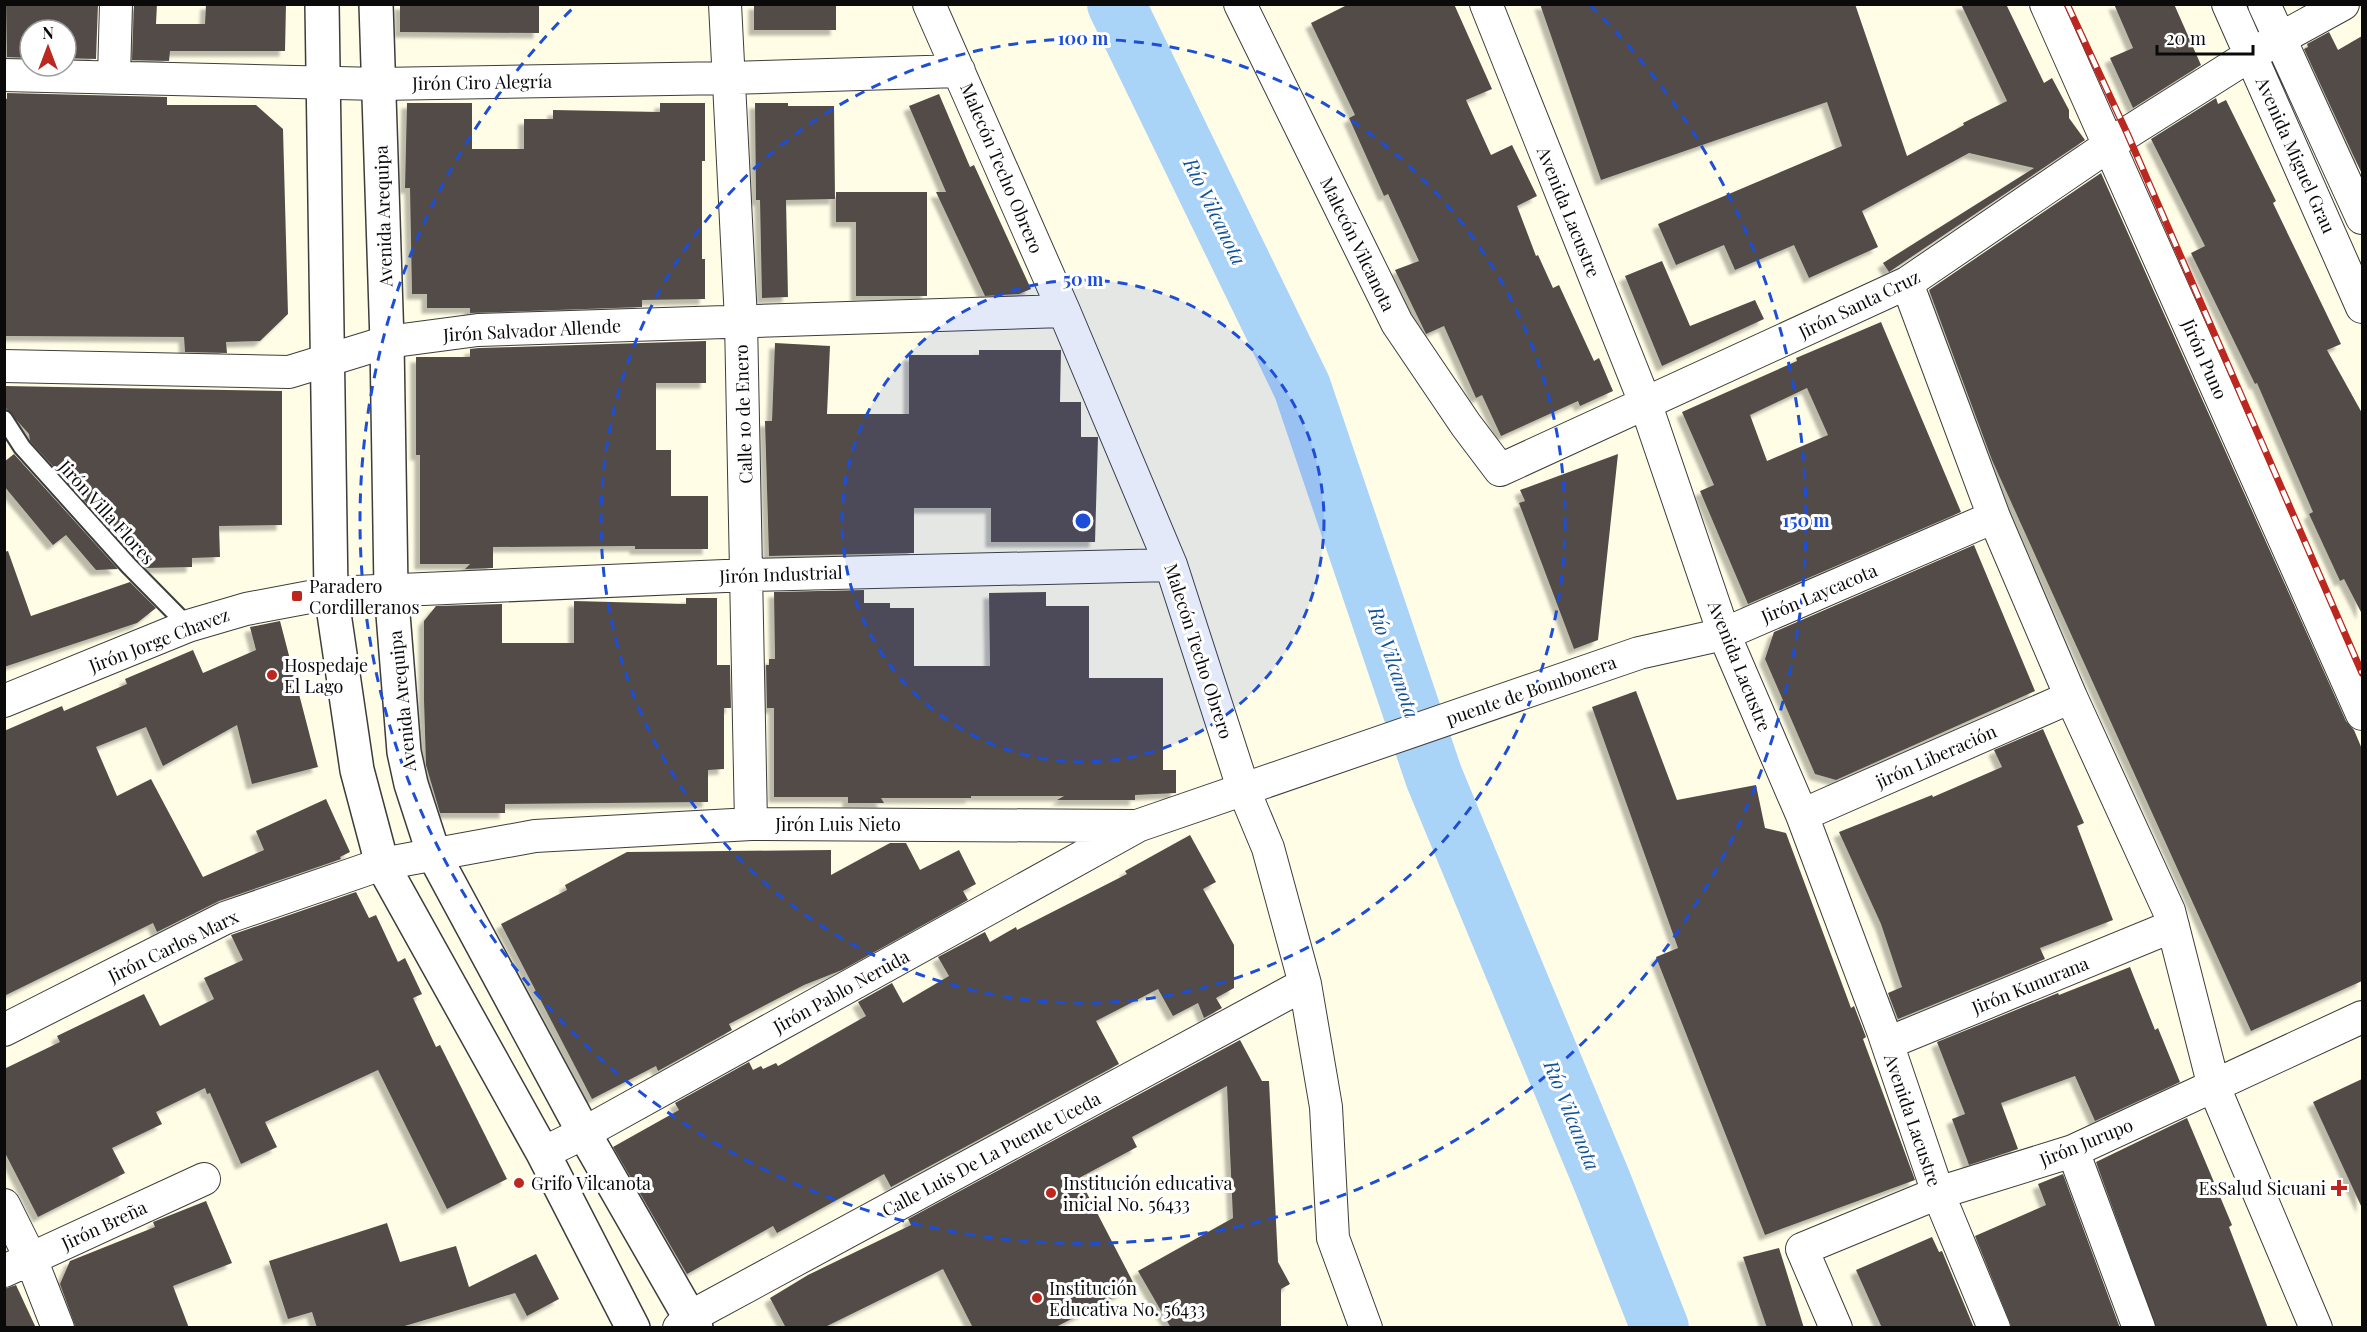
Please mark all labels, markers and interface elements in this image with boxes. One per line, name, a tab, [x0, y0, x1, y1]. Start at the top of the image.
north arrow	[18, 18, 78, 78]
scale bar	[2157, 18, 2253, 56]
text: N	[42, 22, 54, 43]
text: 100 m	[1058, 26, 1109, 50]
text: 20 m	[2166, 26, 2206, 50]
street label: Jirón Ciro Alegría	[411, 69, 552, 95]
street label: Avenida Miguel Grau	[2250, 72, 2341, 237]
street label: Malecón Techo Obrero	[955, 79, 1049, 257]
street label: Avenida Lacustre	[1532, 142, 1606, 281]
street label: Avenida Arequipa	[369, 145, 397, 288]
water label: Río Vilcanota	[1178, 152, 1254, 269]
street label: Malecón Vilcanota	[1315, 173, 1401, 315]
street label: Jirón Santa Cruz	[1793, 264, 1924, 344]
text: 50 m	[1063, 267, 1104, 291]
street label: Jirón Salvador Allende	[442, 313, 621, 347]
street label: Jirón Puno	[2176, 314, 2233, 403]
street label: Calle 10 de Enero	[729, 344, 757, 484]
street label: Jirón Villa Flores	[53, 454, 160, 569]
text: 150 m	[1782, 508, 1830, 532]
centre of rings	[1073, 511, 1093, 531]
street label: Jirón Laycacota	[1756, 558, 1881, 629]
street label: Jirón Industrial	[718, 560, 843, 588]
street label: Malecón Techo Obrero	[1159, 560, 1239, 742]
place label: Paradero Cordilleranos	[309, 574, 419, 619]
marker: Paradero Cordilleranos	[290, 589, 304, 603]
street label: Avenida Lacustre	[1703, 596, 1777, 735]
street label: Jirón Jorge Chavez	[85, 602, 233, 678]
water label: Río Vilcanota	[1363, 602, 1427, 721]
street label: Avenida Arequipa	[383, 629, 421, 774]
street label: puente de Bombonera	[1443, 650, 1619, 730]
place label: Hospedaje El Lago	[284, 653, 368, 698]
marker: Hospedaje El Lago	[265, 668, 279, 682]
street label: jirón Liberación	[1871, 719, 2000, 794]
street label: Jirón Luis Nieto	[774, 812, 901, 836]
street label: Jirón Carlos Marx	[103, 904, 243, 988]
street label: Jirón Pablo Neruda	[768, 944, 913, 1039]
street label: Jirón Kunurana	[1967, 951, 2092, 1020]
street label: Avenida Lacustre	[1879, 1050, 1947, 1189]
water label: Río Vilcanota	[1538, 1055, 1607, 1174]
street label: Calle Luis De La Puente Uceda	[878, 1086, 1104, 1222]
street label: Jirón Jurupo	[2035, 1112, 2136, 1172]
place label: Grifo Vilcanota	[531, 1171, 651, 1195]
place label: Institución educativa inicial No. 56433	[1063, 1171, 1233, 1216]
marker: Grifo Vilcanota	[512, 1176, 526, 1190]
place label: EsSalud Sicuani	[2199, 1176, 2326, 1200]
marker: EsSalud Sicuani	[2330, 1179, 2348, 1197]
marker: Institución educativa inicial No. 56433	[1044, 1186, 1058, 1200]
street label: Jirón Breña	[57, 1195, 151, 1256]
place label: Institución Educativa No. 56433	[1049, 1276, 1205, 1321]
marker: Institución Educativa No. 56433	[1030, 1291, 1044, 1305]

